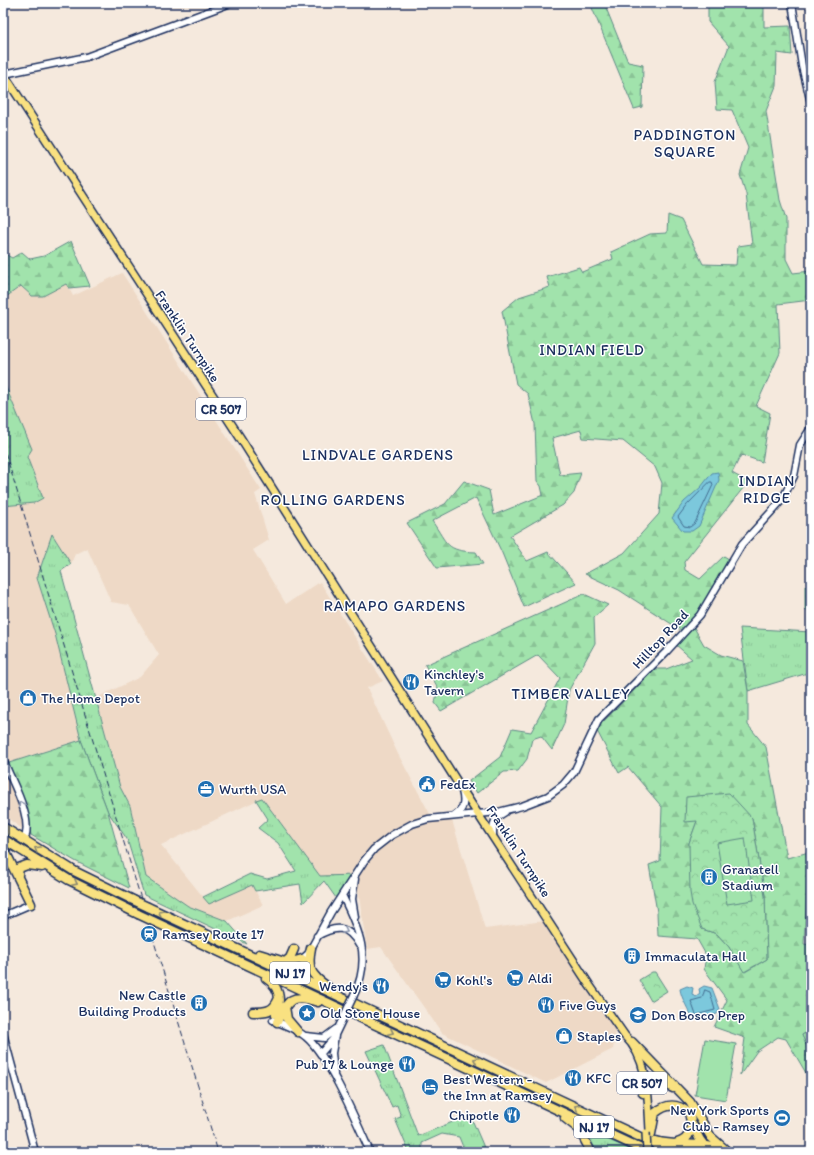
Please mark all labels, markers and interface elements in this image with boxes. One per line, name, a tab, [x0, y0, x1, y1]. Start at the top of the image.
district label: PADDINGTON SQUARE	[634, 126, 736, 161]
street label: Franklin Turnpike	[152, 287, 224, 386]
district label: INDIAN FIELD	[539, 341, 645, 359]
road number: CR 507	[196, 398, 246, 420]
district label: LINDVALE GARDENS	[302, 446, 454, 464]
district label: INDIAN RIDGE	[739, 472, 795, 507]
district label: ROLLING GARDENS	[260, 491, 406, 509]
district label: RAMAPO GARDENS	[324, 597, 466, 615]
street label: Hilltop Road	[629, 606, 692, 672]
place label: Kinchley's Tavern	[424, 666, 484, 699]
restaurant icon: Kinchley's Tavern	[401, 672, 421, 692]
district label: TIMBER VALLEY	[511, 685, 631, 703]
shop icon: The Home Depot	[18, 688, 38, 708]
place label: The Home Depot	[41, 690, 140, 707]
public building icon: FedEx	[417, 774, 437, 794]
place label: FedEx	[440, 776, 476, 793]
office icon: Wurth USA	[196, 779, 216, 799]
place label: Wurth USA	[219, 781, 286, 798]
one-way arrow	[18, 800, 26, 808]
street label: Franklin Turnpike	[483, 802, 555, 901]
one-way arrow	[34, 846, 41, 854]
place label: Granatell Stadium	[722, 861, 779, 894]
building icon: Granatell Stadium	[699, 867, 719, 887]
one-way arrow	[71, 878, 78, 886]
one-way arrow	[158, 910, 166, 918]
station icon: Ramsey Route 17	[139, 924, 159, 944]
place label: Ramsey Route 17	[162, 926, 264, 943]
one-way arrow	[340, 926, 348, 934]
building icon: Immaculata Hall	[622, 946, 642, 966]
place label: Immaculata Hall	[645, 948, 746, 965]
road number: NJ 17	[270, 962, 310, 984]
supermarket icon: Aldi	[505, 968, 525, 988]
supermarket icon: Kohl's	[433, 970, 453, 990]
place label: Aldi	[528, 970, 552, 987]
place label: Kohl's	[456, 972, 492, 989]
restaurant icon: Wendy's	[371, 976, 391, 996]
place label: Wendy's	[319, 978, 368, 995]
place label: New Castle Building Products	[79, 987, 186, 1020]
building icon: New Castle Building Products	[189, 993, 209, 1013]
restaurant icon: Five Guys	[536, 995, 556, 1015]
place label: Five Guys	[559, 997, 616, 1014]
place icon: Old Stone House	[297, 1003, 317, 1023]
place label: Old Stone House	[320, 1005, 421, 1022]
school or university icon: Don Bosco Prep	[628, 1005, 648, 1025]
place label: Don Bosco Prep	[651, 1007, 745, 1024]
shop icon: Staples	[554, 1026, 574, 1046]
one-way arrow	[387, 1027, 394, 1035]
place label: Staples	[577, 1028, 621, 1045]
restaurant icon: Pub 17 & Lounge	[397, 1054, 417, 1074]
place label: Pub 17 & Lounge	[295, 1056, 394, 1073]
one-way arrow	[473, 1057, 481, 1065]
restaurant icon: KFC	[563, 1068, 583, 1088]
place label: KFC	[586, 1070, 611, 1087]
place label: Best Western - the Inn at Ramsey	[443, 1071, 552, 1104]
road number: CR 507	[617, 1072, 667, 1094]
hotel icon: Best Western - the Inn at Ramsey	[420, 1077, 440, 1097]
place label: New York Sports Club - Ramsey	[670, 1102, 769, 1135]
one-way arrow	[574, 1104, 581, 1112]
restaurant icon: Chipotle	[502, 1105, 522, 1125]
place label: Chipotle	[449, 1107, 499, 1124]
sports icon: New York Sports Club - Ramsey	[772, 1108, 792, 1128]
road number: NJ 17	[574, 1116, 614, 1138]

